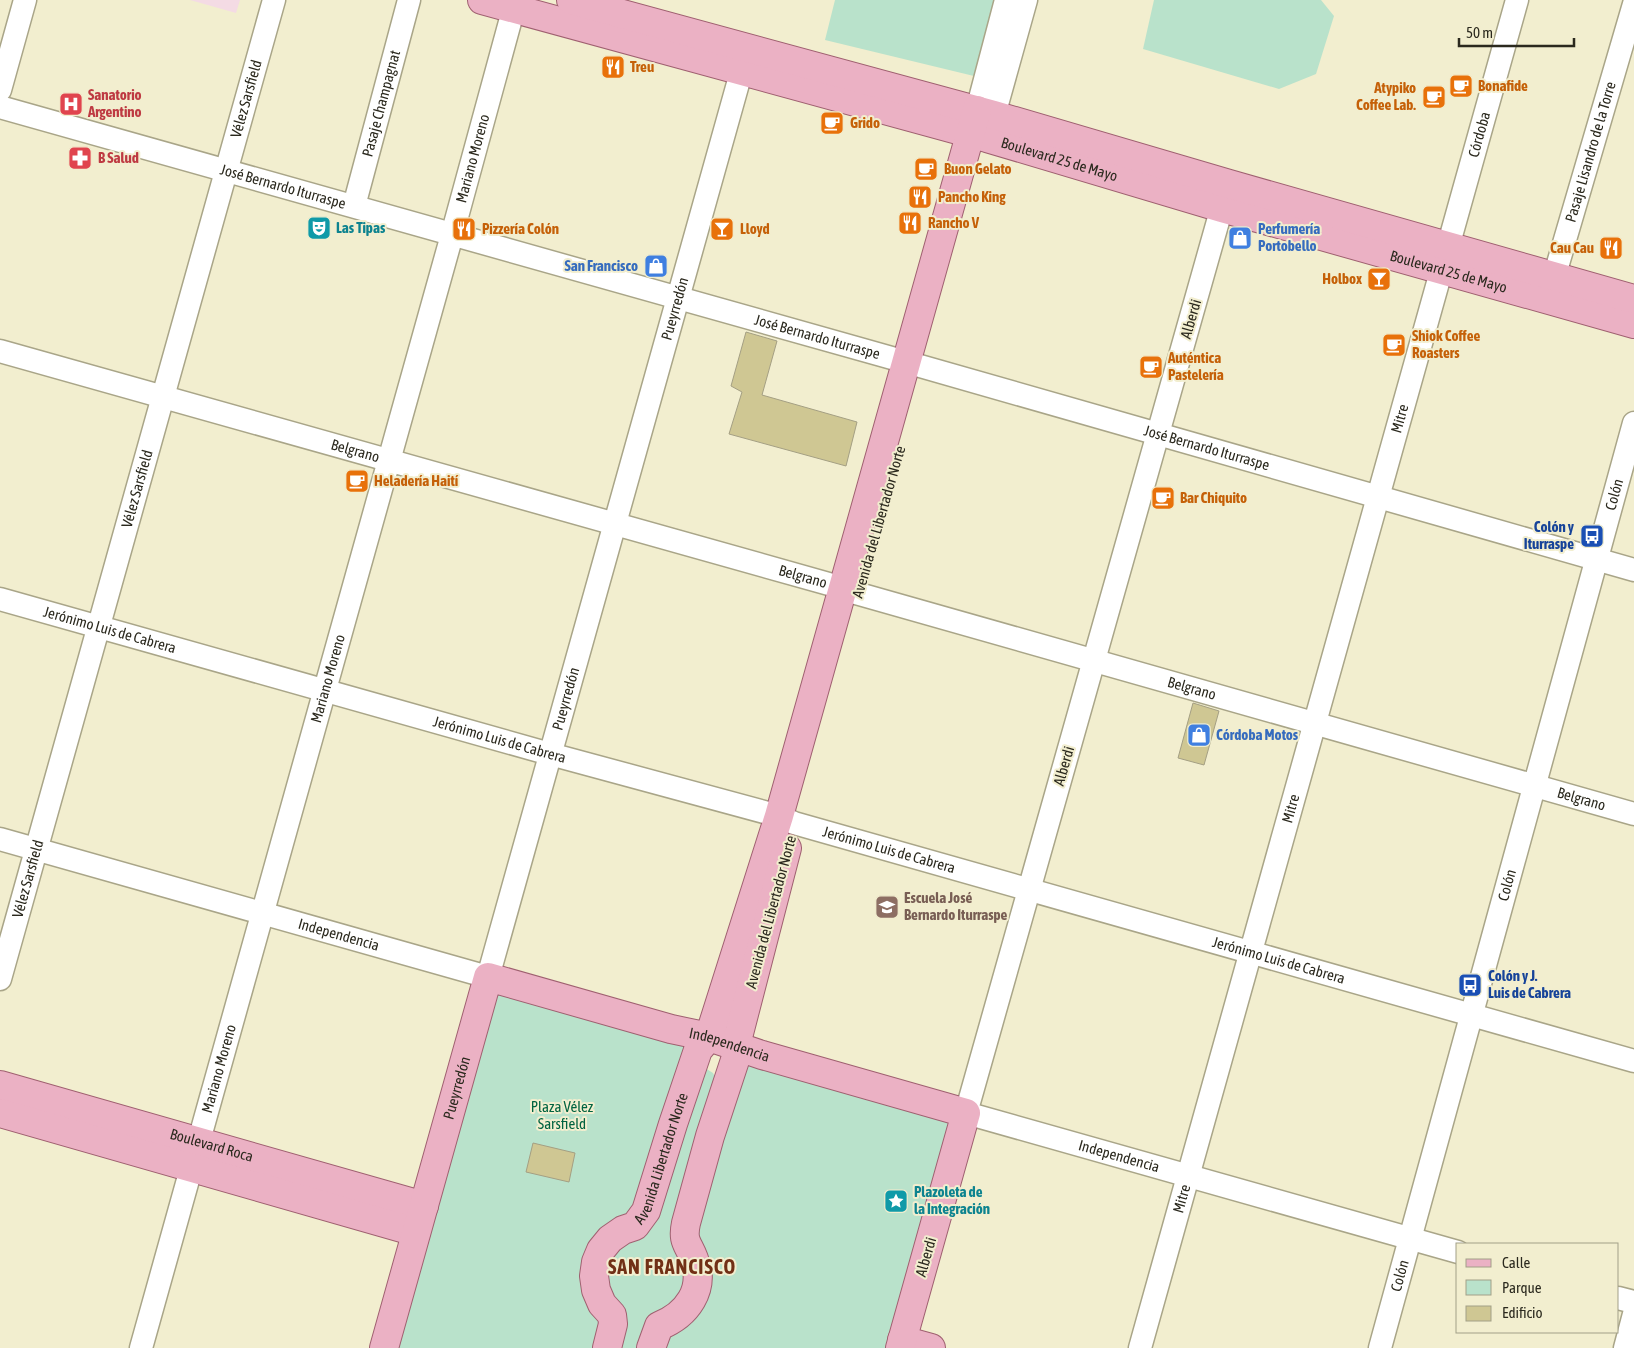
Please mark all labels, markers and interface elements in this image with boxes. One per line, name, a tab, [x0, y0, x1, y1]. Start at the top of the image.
scale bar	[1459, 15, 1574, 47]
text: 50 m	[1466, 24, 1493, 41]
street label: Pasaje Champagnat	[359, 48, 403, 159]
restaurant icon: Treu	[600, 54, 626, 80]
street label: Vélez Sarsfield	[227, 58, 265, 140]
place label: Treu	[630, 58, 654, 75]
cafe icon: Bonafide	[1448, 73, 1474, 99]
place label: Bonafide	[1478, 77, 1528, 94]
place label: Atypiko Coffee Lab.	[1356, 79, 1416, 113]
street label: Pasaje Lisandro de la Torre	[1562, 79, 1619, 224]
cafe icon: Atypiko Coffee Lab.	[1421, 84, 1447, 110]
place label: Sanatorio Argentino	[87, 86, 142, 120]
hospital icon: Sanatorio Argentino	[58, 91, 84, 117]
cafe icon: Grido	[819, 110, 845, 136]
street label: Córdoba	[1464, 110, 1493, 159]
street label: Mariano Moreno	[452, 112, 493, 204]
place label: Grido	[850, 114, 880, 131]
street label: Boulevard 25 de Mayo	[999, 134, 1120, 184]
pharmacy icon: B Salud	[67, 145, 93, 171]
place label: B Salud	[98, 149, 139, 166]
cafe icon: Buon Gelato	[913, 156, 939, 182]
street label: José Bernardo Iturraspe	[218, 160, 348, 212]
place label: Buon Gelato	[944, 160, 1012, 177]
restaurant icon: Pancho King	[907, 184, 933, 210]
place label: Pancho King	[938, 188, 1006, 205]
restaurant icon: Rancho V	[897, 210, 923, 236]
place label: Rancho V	[928, 214, 980, 231]
theatre icon: Las Tipas	[306, 215, 332, 241]
restaurant icon: Pizzería Colón	[451, 216, 477, 242]
bar icon: Lloyd	[709, 216, 735, 242]
place label: Las Tipas	[336, 219, 386, 236]
place label: Pizzería Colón	[482, 220, 559, 237]
place label: Lloyd	[740, 220, 770, 237]
place label: Perfumería Portobello	[1258, 220, 1320, 254]
shop icon: Perfumería Portobello	[1227, 225, 1253, 251]
restaurant icon: Cau Cau	[1598, 235, 1624, 261]
place label: Cau Cau	[1550, 239, 1594, 256]
street label: Boulevard 25 de Mayo	[1388, 247, 1509, 296]
shop icon: San Francisco	[643, 253, 669, 279]
place label: San Francisco	[564, 257, 638, 274]
bar icon: Holbox	[1366, 266, 1392, 292]
place label: Holbox	[1322, 270, 1362, 287]
street label: Pueyrredón	[658, 275, 691, 342]
street label: Alberdi	[1177, 297, 1204, 341]
street label: José Bernardo Iturraspe	[753, 311, 882, 362]
place label: Shiok Coffee Roasters	[1412, 327, 1480, 361]
cafe icon: Shiok Coffee Roasters	[1381, 332, 1407, 358]
place label: Auténtica Pastelería	[1167, 349, 1224, 383]
cafe icon: Auténtica Pastelería	[1138, 354, 1164, 380]
street label: Mitre	[1387, 402, 1412, 435]
street label: José Bernardo Iturraspe	[1142, 421, 1272, 473]
street label: Belgrano	[329, 435, 382, 465]
street label: Avenida del Libertador Norte	[849, 444, 908, 600]
street label: Vélez Sarsfield	[118, 448, 156, 530]
cafe icon: Heladería Haití	[344, 468, 370, 494]
place label: Heladería Haití	[374, 472, 459, 489]
street label: Colón	[1601, 477, 1626, 512]
cafe icon: Bar Chiquito	[1150, 485, 1176, 511]
place label: Bar Chiquito	[1180, 489, 1247, 506]
place label: Colón y Iturraspe	[1524, 518, 1575, 552]
bus stop icon: Colón y Iturraspe	[1579, 523, 1605, 549]
street label: Belgrano	[777, 561, 829, 591]
street label: Jerónimo Luis de Cabrera	[42, 603, 178, 656]
street label: Mariano Moreno	[307, 632, 348, 725]
street label: Pueyrredón	[548, 665, 582, 732]
street label: Belgrano	[1166, 673, 1218, 703]
street label: Jerónimo Luis de Cabrera	[431, 713, 568, 766]
shop icon: Córdoba Motos	[1186, 722, 1212, 748]
place label: Córdoba Motos	[1216, 726, 1299, 743]
street label: Alberdi	[1050, 744, 1077, 788]
street label: Belgrano	[1555, 784, 1608, 814]
street label: Mitre	[1278, 792, 1303, 825]
street label: Jerónimo Luis de Cabrera	[821, 823, 957, 876]
street label: Avenida del Libertador Norte	[742, 833, 799, 990]
street label: Vélez Sarsfield	[9, 838, 47, 920]
street label: Colón	[1494, 867, 1519, 903]
place label: Escuela José Bernardo Iturraspe	[904, 889, 1008, 923]
school or university icon: Escuela José Bernardo Iturraspe	[874, 894, 900, 920]
street label: Independencia	[296, 915, 381, 954]
street label: Jerónimo Luis de Cabrera	[1211, 933, 1347, 987]
place label: Colón y J. Luis de Cabrera	[1488, 967, 1571, 1001]
bus stop icon: Colón y J. Luis de Cabrera	[1457, 972, 1483, 998]
street label: Mariano Moreno	[198, 1022, 239, 1115]
street label: Independencia	[688, 1024, 772, 1065]
street label: Pueyrredón	[439, 1055, 473, 1121]
street label: Avenida Libertador Norte	[630, 1090, 691, 1227]
park label: Plaza Vélez Sarsfield	[531, 1098, 594, 1132]
street label: Boulevard Roca	[168, 1125, 255, 1165]
street label: Independencia	[1077, 1136, 1162, 1175]
street label: Mitre	[1169, 1182, 1193, 1215]
place label: Plazoleta de la Integración	[914, 1183, 990, 1217]
place icon: Plazoleta de la Integración	[883, 1188, 909, 1214]
street label: Alberdi	[912, 1235, 939, 1279]
legend	[1456, 1243, 1619, 1333]
text: Calle	[1502, 1254, 1531, 1271]
district label: SAN FRANCISCO	[608, 1255, 736, 1278]
street label: Colón	[1387, 1258, 1412, 1293]
text: Parque	[1502, 1279, 1542, 1296]
text: Edificio	[1502, 1304, 1543, 1321]

